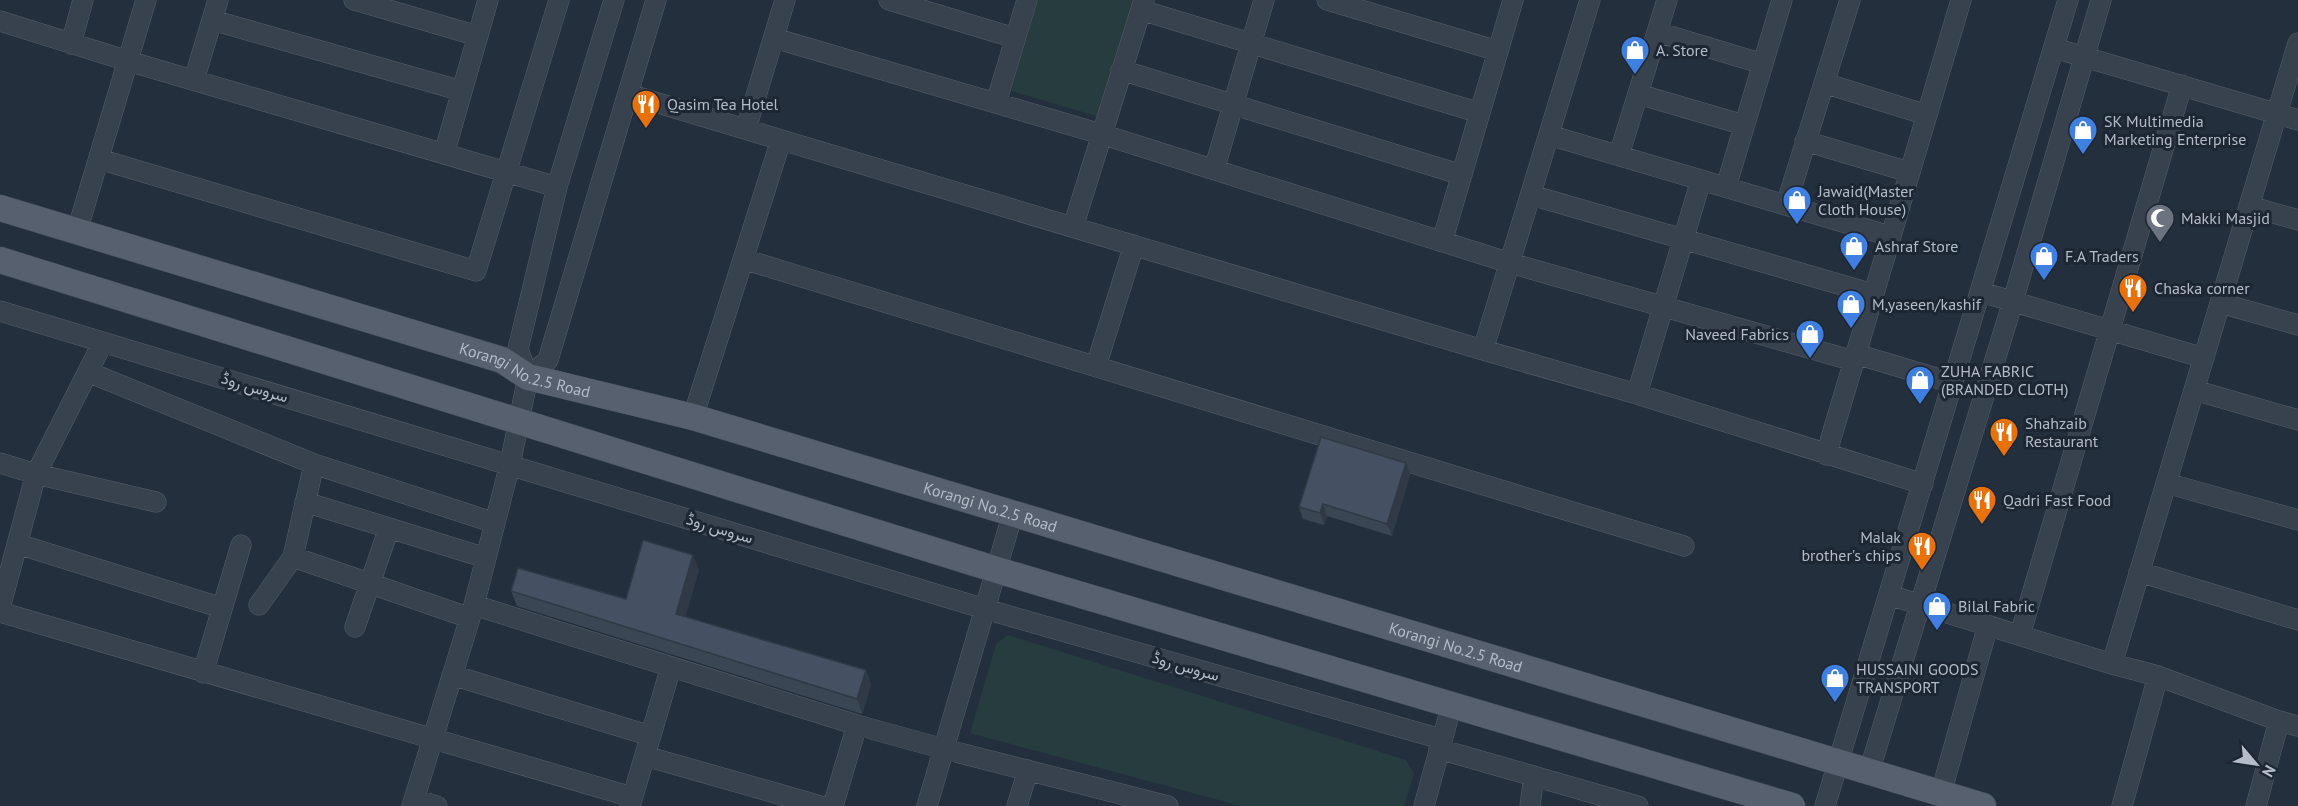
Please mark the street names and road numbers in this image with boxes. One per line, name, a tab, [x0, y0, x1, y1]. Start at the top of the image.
street label: Korangi No.2.5 Road	[457, 338, 592, 402]
street label: سروس روڈ	[219, 367, 291, 408]
street label: Korangi No.2.5 Road	[921, 477, 1060, 536]
street label: سروس روڈ	[684, 508, 756, 549]
street label: Korangi No.2.5 Road	[1386, 617, 1525, 677]
street label: سروس روڈ	[1150, 647, 1222, 686]

